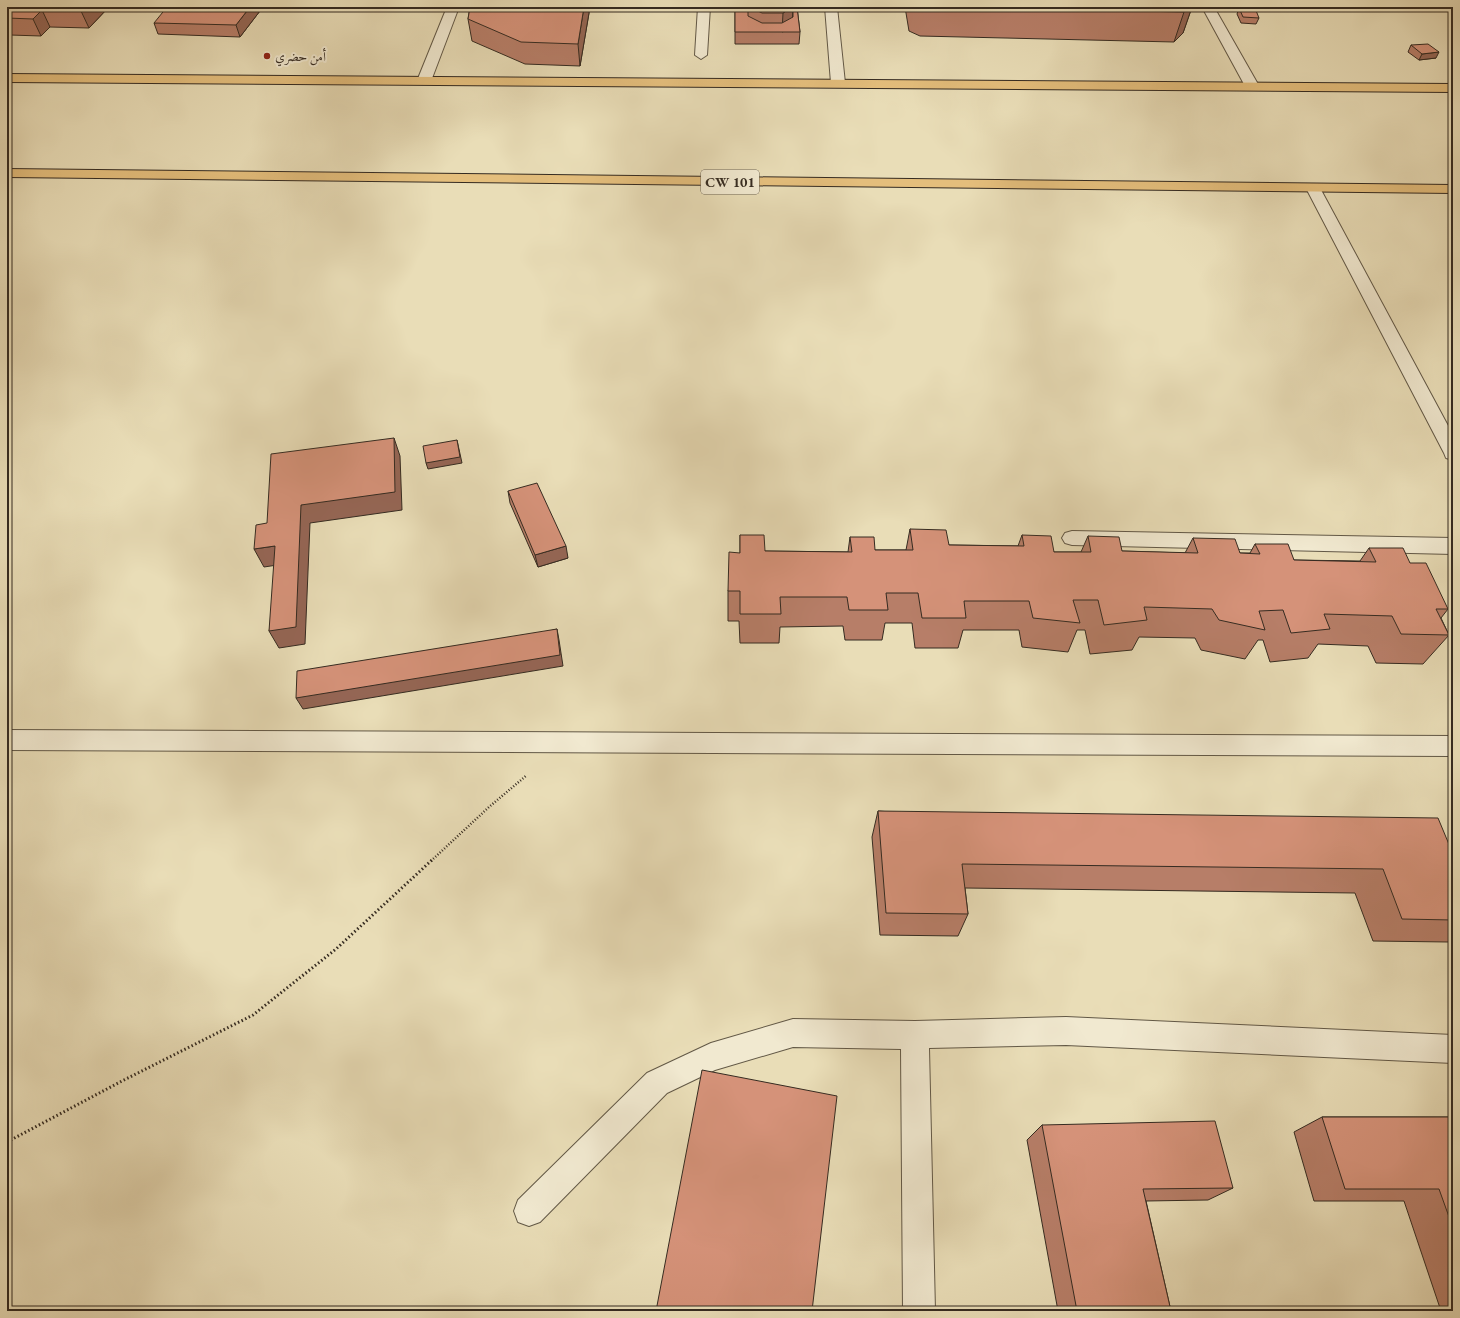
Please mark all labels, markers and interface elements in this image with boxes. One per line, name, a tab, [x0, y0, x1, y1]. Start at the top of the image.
place label: أمن حضري	[275, 48, 326, 67]
marker: أمن حضري	[262, 51, 272, 61]
road number: CW 101	[701, 170, 759, 194]

